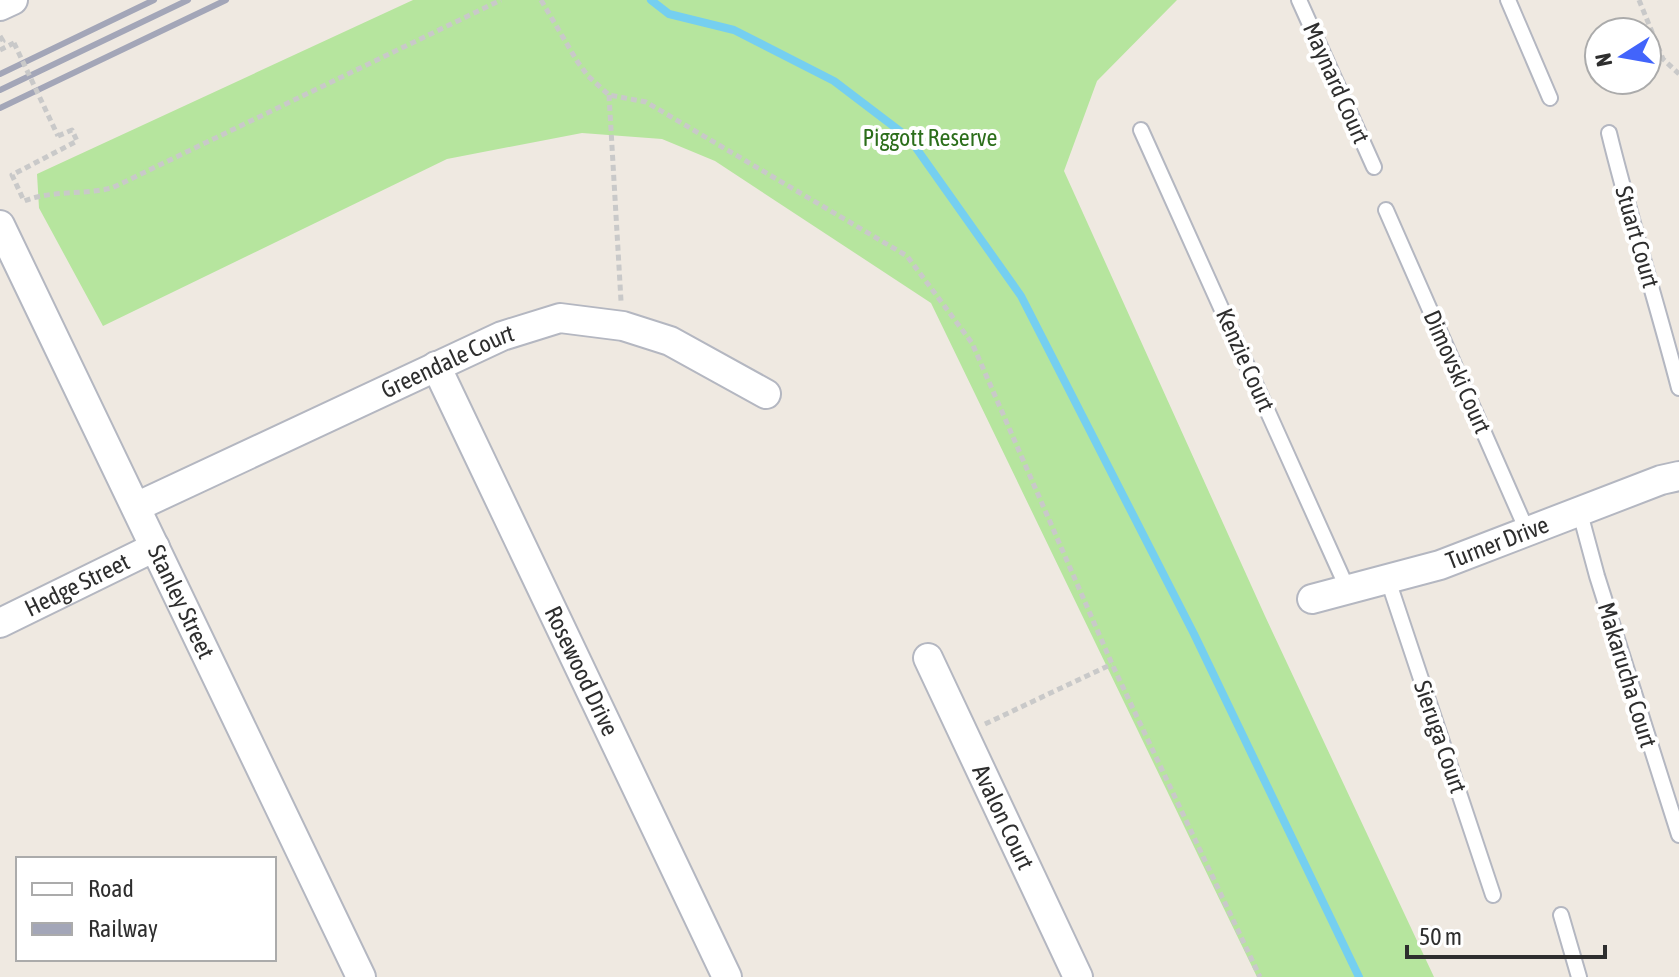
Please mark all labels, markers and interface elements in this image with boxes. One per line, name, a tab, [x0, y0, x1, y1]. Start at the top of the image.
north arrow	[1583, 16, 1663, 96]
street label: Maynard Court	[1298, 18, 1375, 147]
text: N	[1589, 51, 1617, 69]
park label: Piggott Reserve	[863, 124, 997, 151]
street label: Stuart Court	[1610, 183, 1665, 291]
street label: Kenzie Court	[1211, 304, 1280, 415]
street label: Dimovski Court	[1418, 306, 1497, 438]
street label: Greendale Court	[377, 319, 517, 404]
street label: Turner Drive	[1442, 511, 1552, 574]
street label: Stanley Street	[143, 541, 220, 663]
street label: Hedge Street	[20, 548, 134, 622]
street label: Makarucha Court	[1593, 599, 1662, 751]
street label: Rosewood Drive	[539, 602, 624, 740]
street label: Sieruga Court	[1409, 677, 1472, 797]
street label: Avalon Court	[967, 760, 1040, 874]
legend	[16, 857, 276, 961]
text: Road	[88, 875, 134, 902]
scale bar	[1407, 909, 1605, 959]
text: Railway	[88, 915, 158, 942]
text: 50 m	[1419, 923, 1462, 950]

